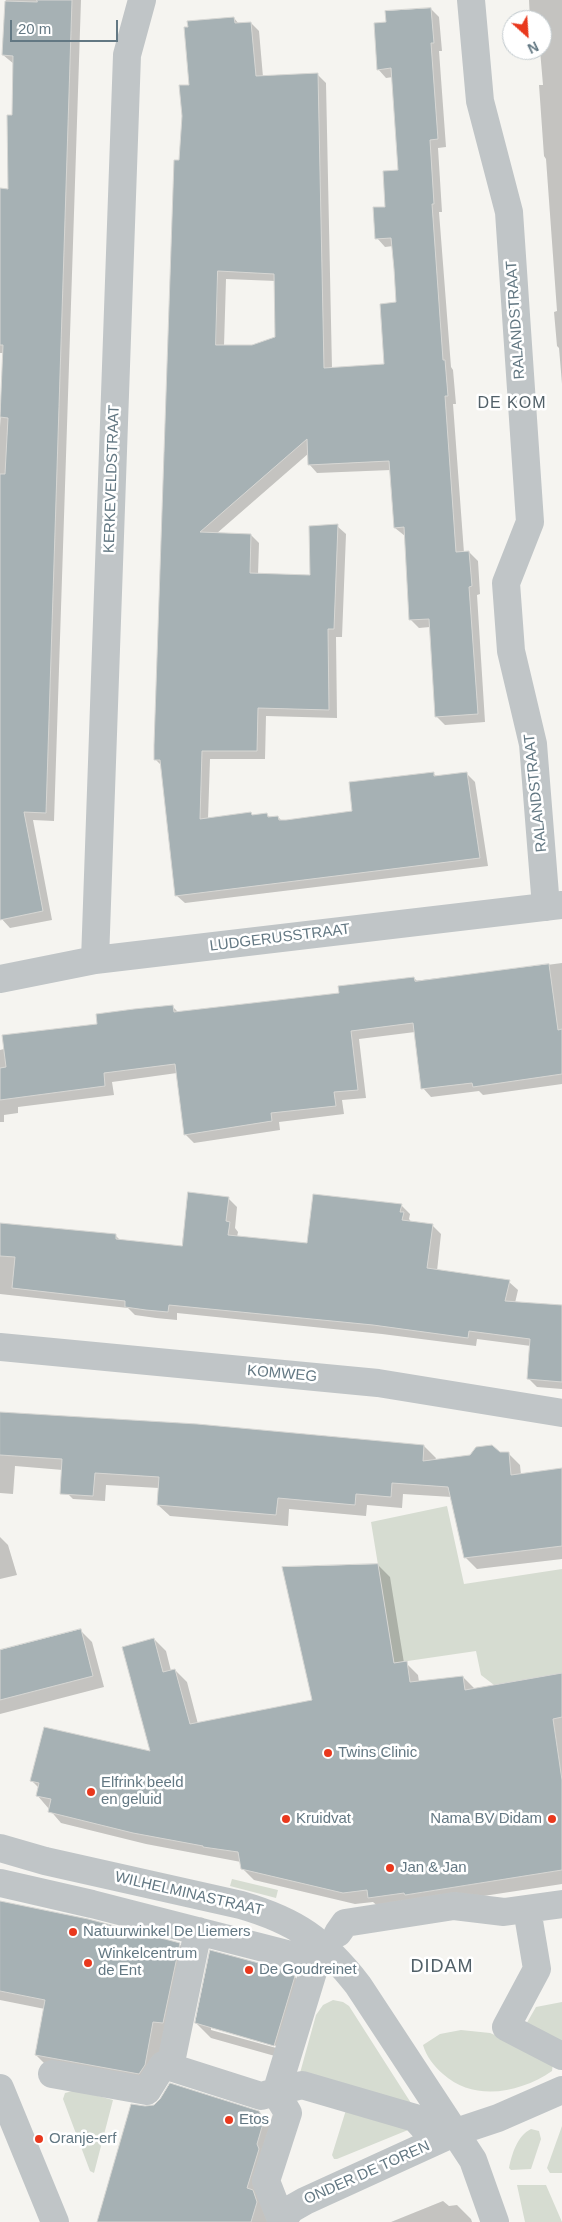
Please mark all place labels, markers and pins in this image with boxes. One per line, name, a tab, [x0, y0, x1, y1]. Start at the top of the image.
place label: Twins Clinic	[338, 1744, 417, 1762]
marker: Twins Clinic	[322, 1747, 334, 1759]
place label: Elfrink beeld en geluid	[101, 1774, 184, 1809]
marker: Elfrink beeld en geluid	[85, 1786, 97, 1798]
place label: Kruidvat	[296, 1810, 351, 1828]
place label: Nama BV Didam	[430, 1810, 542, 1828]
marker: Kruidvat	[280, 1813, 292, 1825]
marker: Nama BV Didam	[546, 1813, 558, 1825]
place label: Jan & Jan	[400, 1859, 467, 1877]
marker: Jan & Jan	[384, 1862, 396, 1874]
place label: Natuurwinkel De Liemers	[83, 1923, 251, 1941]
marker: Natuurwinkel De Liemers	[67, 1926, 79, 1938]
place label: Winkelcentrum de Ent	[98, 1945, 197, 1980]
marker: Winkelcentrum de Ent	[82, 1957, 94, 1969]
place label: De Goudreinet	[259, 1961, 357, 1979]
marker: De Goudreinet	[243, 1964, 255, 1976]
place label: Etos	[239, 2111, 269, 2129]
marker: Etos	[223, 2114, 235, 2126]
place label: Oranje-erf	[49, 2130, 117, 2148]
marker: Oranje-erf	[33, 2133, 45, 2145]

